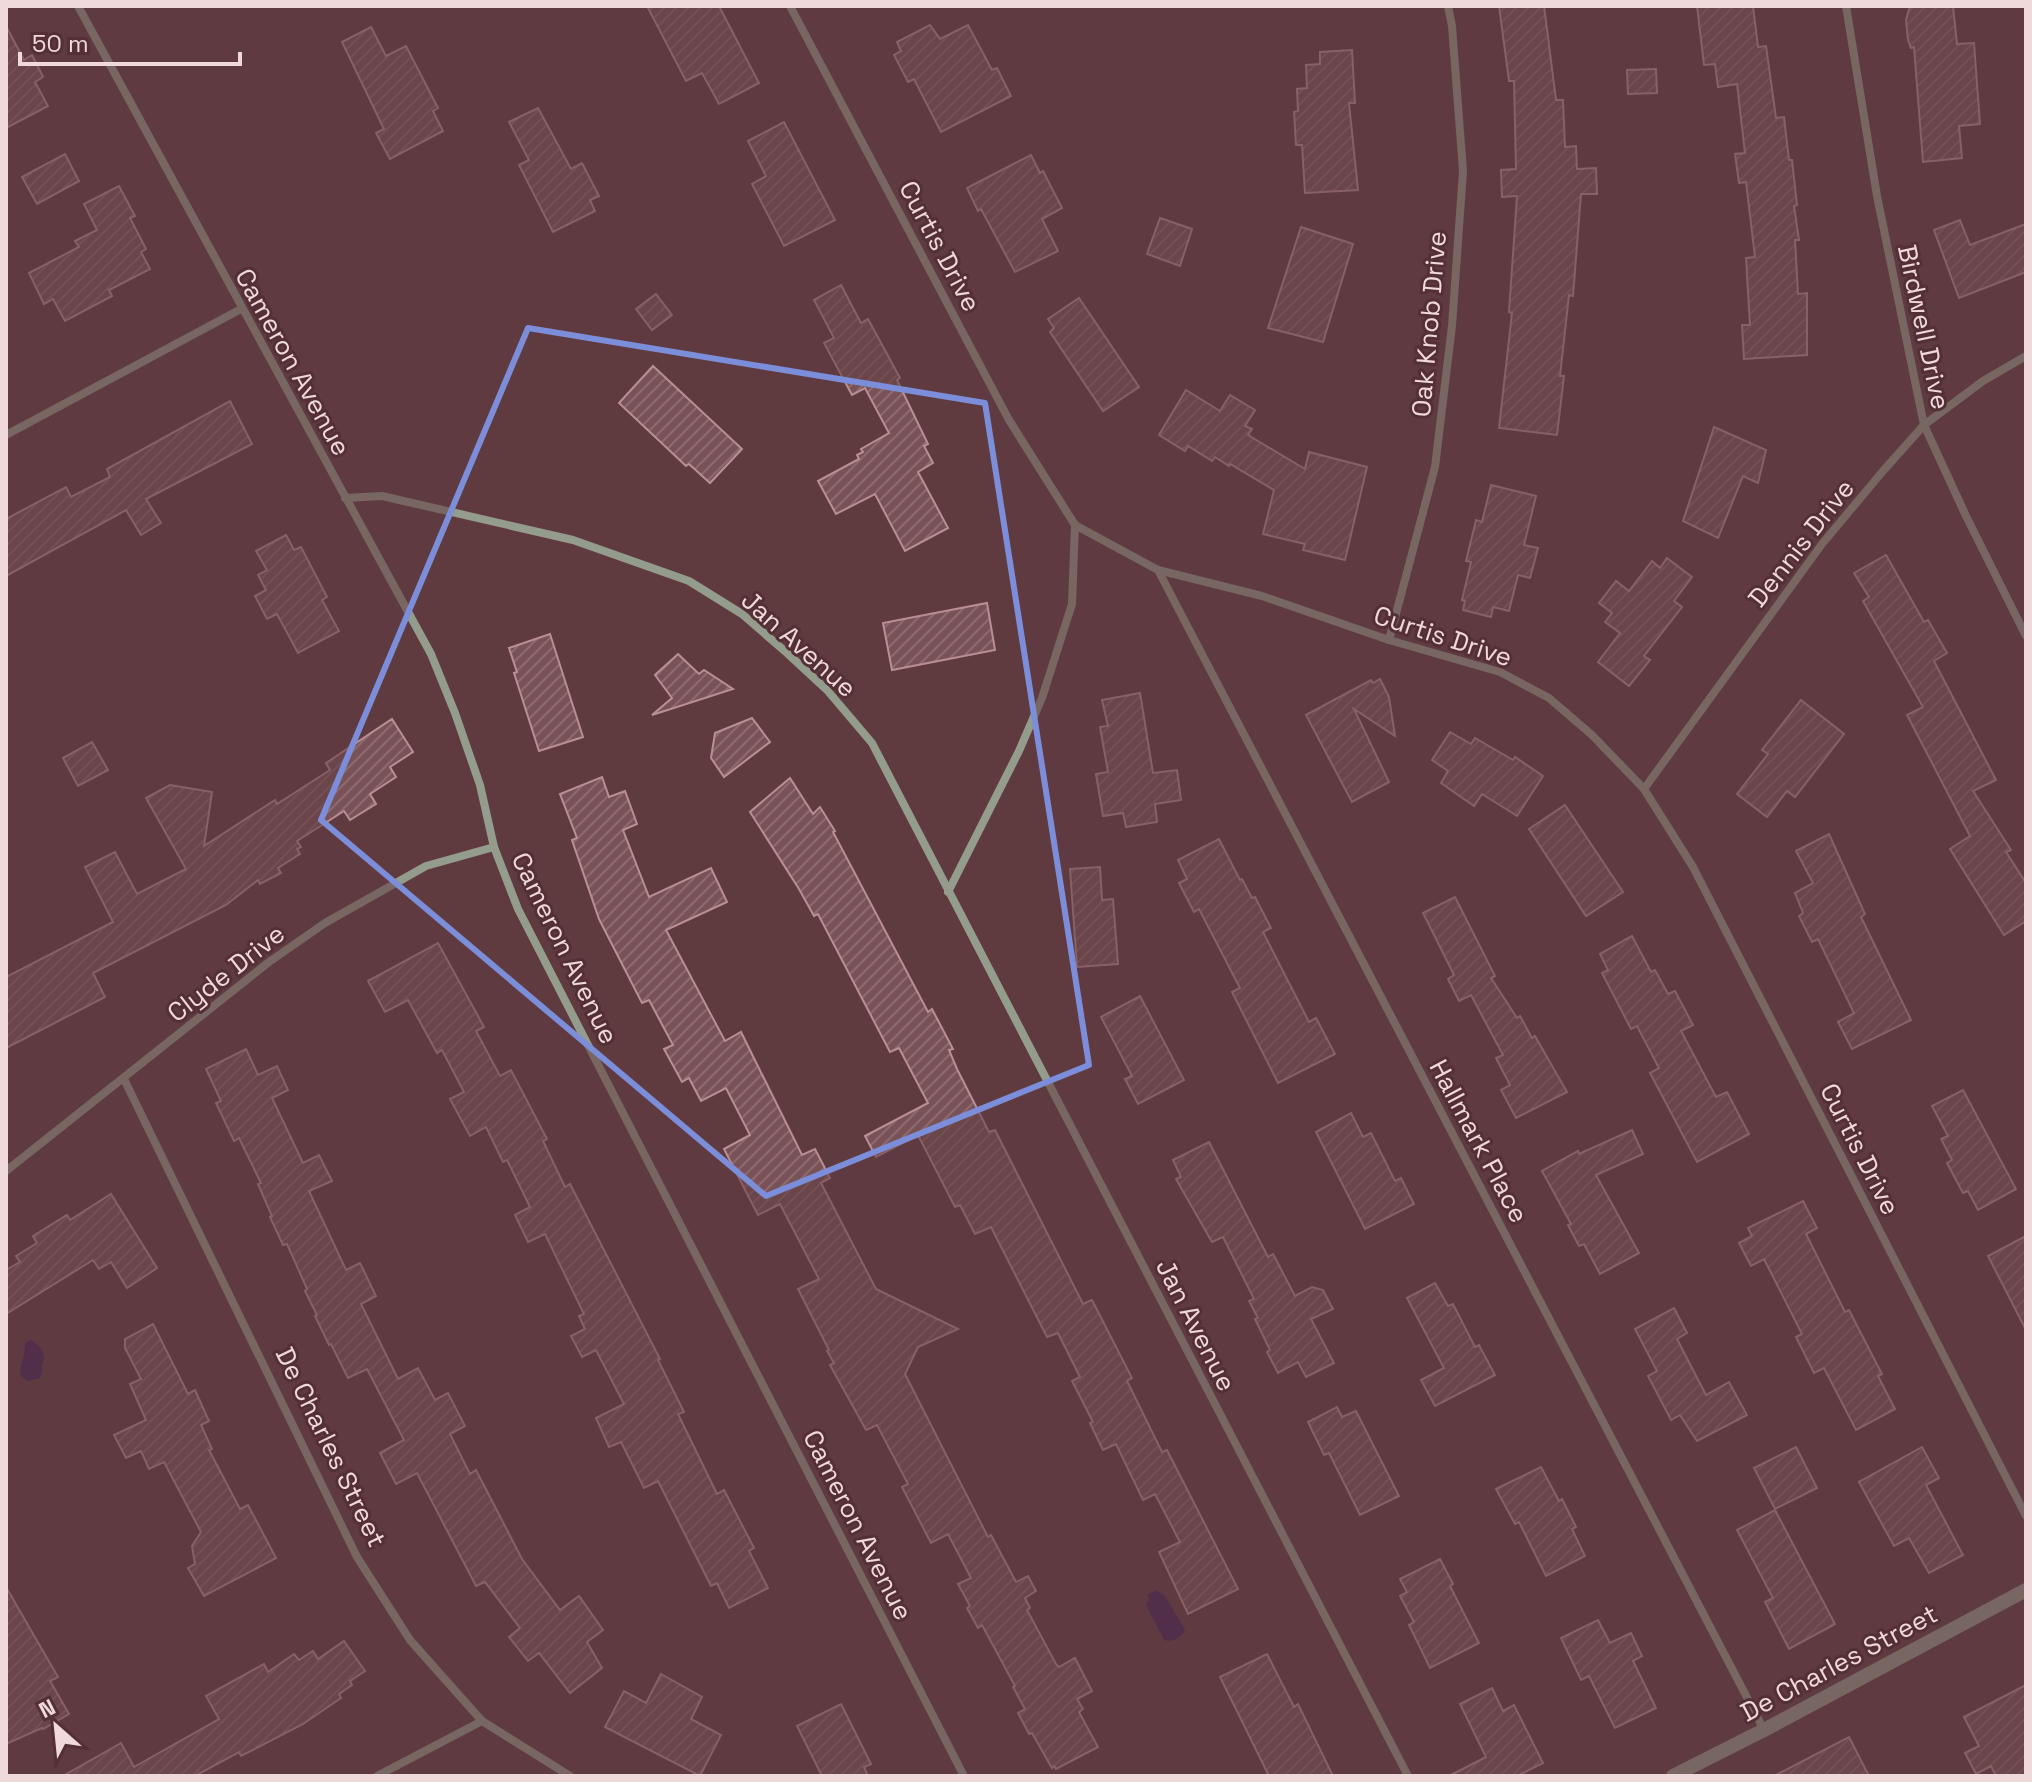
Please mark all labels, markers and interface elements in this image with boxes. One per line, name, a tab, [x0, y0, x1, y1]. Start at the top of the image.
scale bar	[20, 16, 240, 66]
text: 50 m	[32, 28, 89, 59]
street label: Curtis Drive	[891, 175, 989, 317]
street label: Oak Knob Drive	[1404, 230, 1454, 418]
street label: Birdwell Drive	[1890, 242, 1958, 412]
street label: Cameron Avenue	[227, 262, 359, 462]
street label: Dennis Drive	[1740, 472, 1862, 614]
street label: Jan Avenue	[734, 583, 864, 705]
street label: Curtis Drive	[1370, 598, 1516, 674]
street label: Cameron Avenue	[504, 847, 626, 1049]
street label: Clyde Drive	[160, 916, 292, 1030]
street label: Hallmark Place	[1422, 1054, 1536, 1228]
street label: Curtis Drive	[1812, 1077, 1908, 1221]
street label: Jan Avenue	[1148, 1253, 1244, 1397]
street label: De Charles Street	[268, 1341, 394, 1553]
street label: Cameron Avenue	[795, 1424, 921, 1626]
street label: De Charles Street	[1735, 1597, 1943, 1729]
north arrow	[16, 1686, 96, 1766]
text: N	[34, 1692, 60, 1724]

